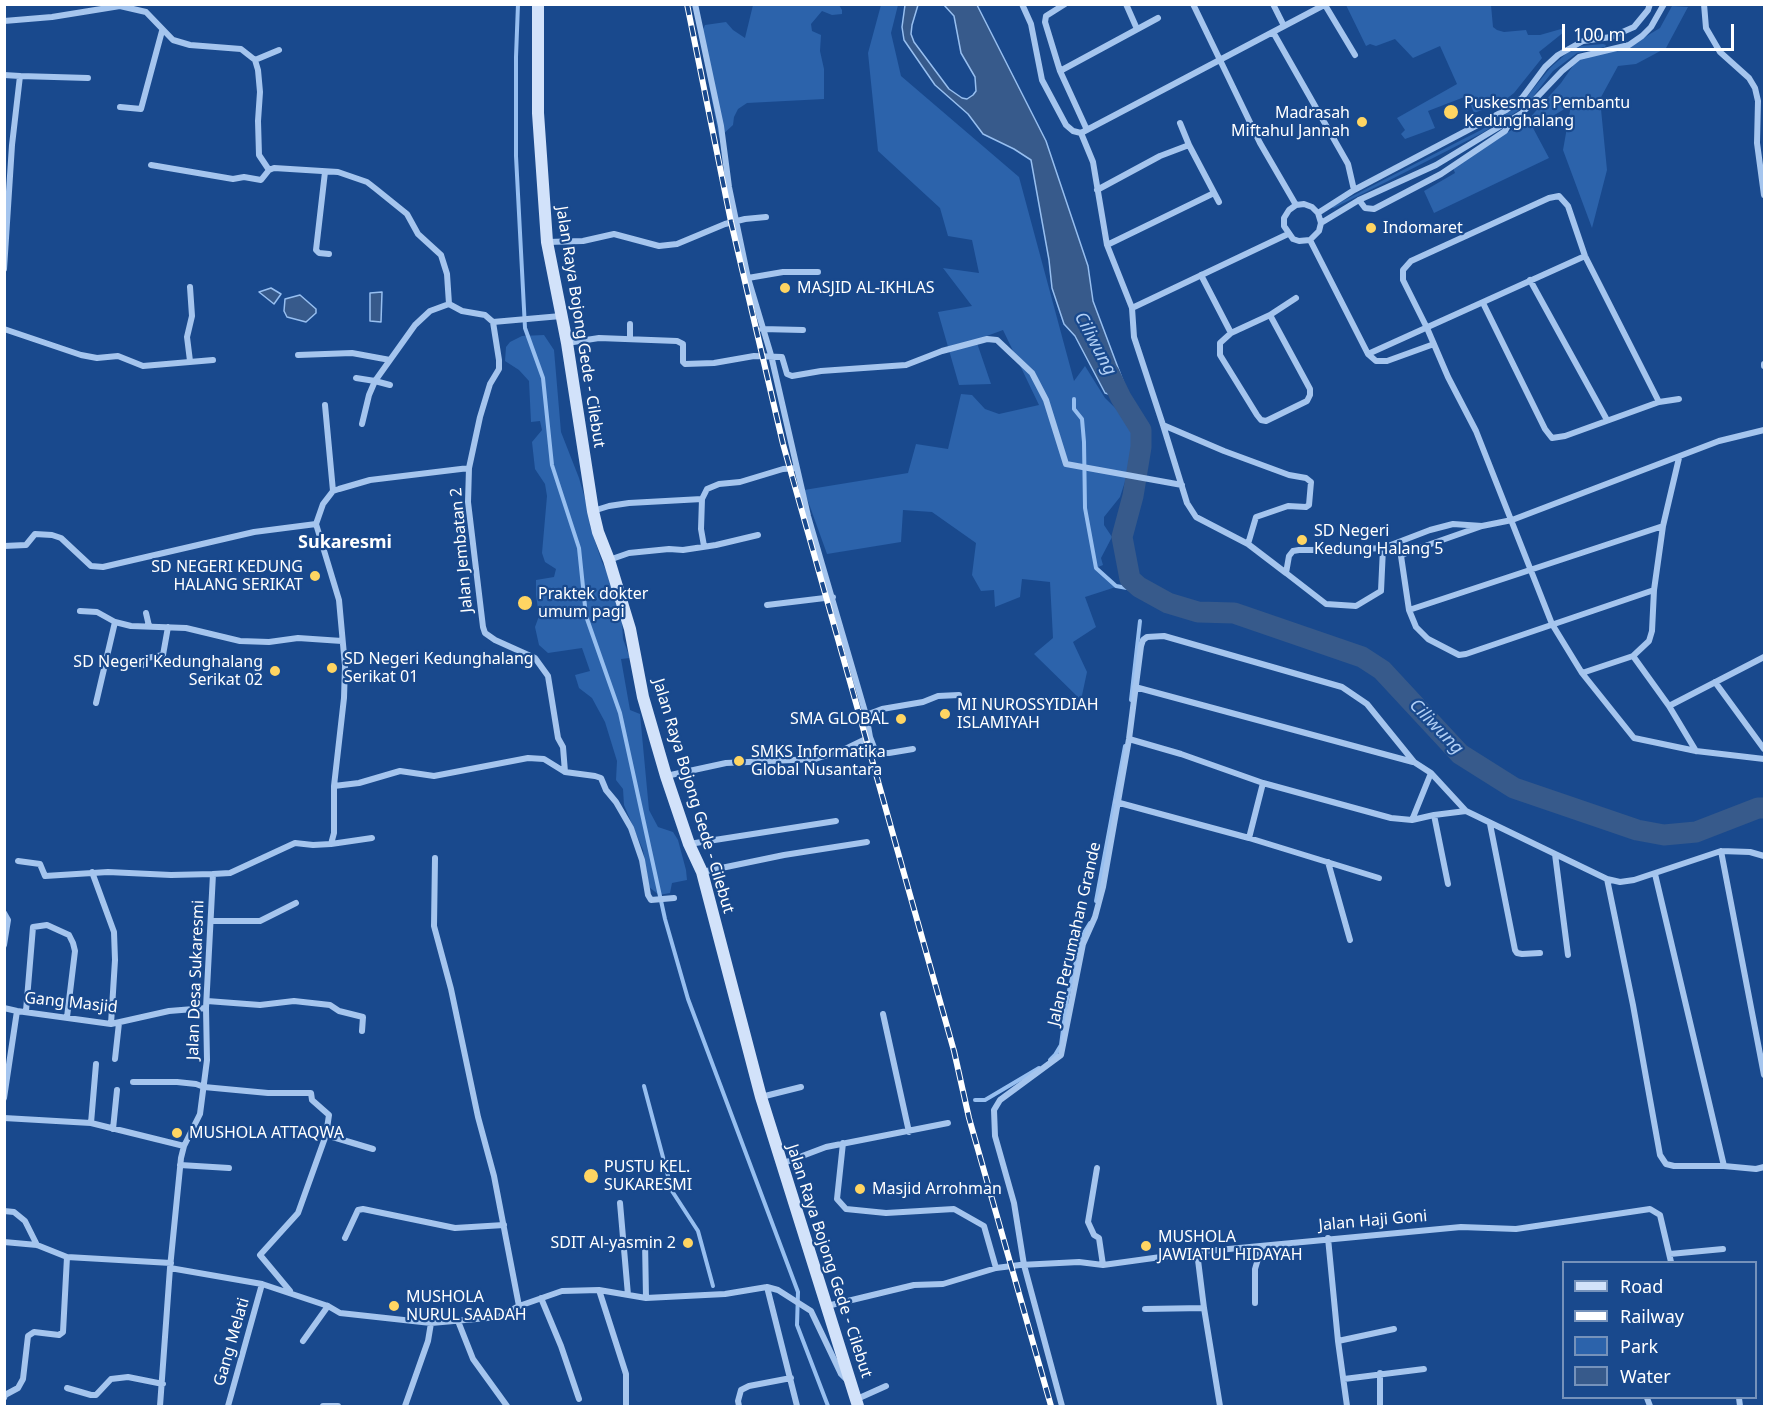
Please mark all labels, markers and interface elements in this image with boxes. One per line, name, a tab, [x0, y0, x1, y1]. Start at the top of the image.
scale bar	[1565, 12, 1738, 50]
text: 100 m	[1573, 22, 1625, 46]
place label: Puskesmas Pembantu Kedunghalang	[1464, 93, 1630, 131]
place label: Madrasah Miftahul Jannah	[1231, 103, 1350, 141]
marker: Puskesmas Pembantu Kedunghalang	[1442, 103, 1460, 121]
marker: Madrasah Miftahul Jannah	[1355, 115, 1369, 129]
street label: Jalan Raya Bojong Gede - Cilebut	[551, 205, 609, 449]
place label: Indomaret	[1383, 218, 1463, 238]
marker: Indomaret	[1364, 221, 1378, 235]
place label: MASJID AL-IKHLAS	[797, 278, 934, 298]
marker: MASJID AL-IKHLAS	[778, 281, 792, 295]
water label: Ciliwung	[1069, 309, 1121, 379]
street label: Jalan Jembatan 2	[447, 487, 477, 613]
place label: SD Negeri Kedung Halang 5	[1314, 521, 1444, 559]
district label: Sukaresmi	[298, 532, 392, 554]
marker: SD Negeri Kedung Halang 5	[1295, 533, 1309, 547]
place label: SD NEGERI KEDUNG HALANG SERIKAT	[151, 557, 303, 595]
marker: SD NEGERI KEDUNG HALANG SERIKAT	[308, 569, 322, 583]
place label: Praktek dokter umum pagi	[538, 584, 648, 622]
marker: Praktek dokter umum pagi	[516, 594, 534, 612]
place label: SD Negeri Kedunghalang Serikat 01	[344, 649, 534, 687]
place label: SD Negeri Kedunghalang Serikat 02	[73, 652, 263, 690]
marker: SD Negeri Kedunghalang Serikat 01	[325, 661, 339, 675]
marker: SD Negeri Kedunghalang Serikat 02	[268, 664, 282, 678]
street label: Jalan Raya Bojong Gede - Cilebut	[648, 676, 738, 916]
place label: MI NUROSSYIDIAH ISLAMIYAH	[957, 695, 1099, 733]
water label: Ciliwung	[1404, 695, 1468, 759]
marker: MI NUROSSYIDIAH ISLAMIYAH	[938, 707, 952, 721]
place label: SMA GLOBAL	[790, 709, 889, 729]
marker: SMA GLOBAL	[894, 712, 908, 726]
place label: SMKS Informatika Global Nusantara	[751, 742, 886, 780]
marker: SMKS Informatika Global Nusantara	[732, 754, 746, 768]
street label: Jalan Perumahan Grande	[1044, 840, 1106, 1028]
street label: Jalan Desa Sukaresmi	[184, 900, 208, 1060]
street label: Gang Masjid	[23, 989, 119, 1017]
place label: MUSHOLA ATTAQWA	[189, 1123, 344, 1143]
marker: MUSHOLA ATTAQWA	[170, 1126, 184, 1140]
street label: Jalan Raya Bojong Gede - Cilebut	[782, 1142, 876, 1380]
place label: PUSTU KEL. SUKARESMI	[604, 1157, 692, 1195]
marker: PUSTU KEL. SUKARESMI	[582, 1167, 600, 1185]
place label: Masjid Arrohman	[872, 1179, 1002, 1199]
marker: Masjid Arrohman	[853, 1182, 867, 1196]
street label: Jalan Haji Goni	[1318, 1207, 1428, 1235]
place label: MUSHOLA JAWIATUL HIDAYAH	[1158, 1227, 1303, 1265]
place label: SDIT Al-yasmin 2	[550, 1233, 676, 1253]
marker: SDIT Al-yasmin 2	[681, 1236, 695, 1250]
marker: MUSHOLA JAWIATUL HIDAYAH	[1139, 1239, 1153, 1253]
legend	[1562, 1261, 1757, 1399]
text: Road	[1620, 1274, 1663, 1298]
place label: MUSHOLA NURUL SAADAH	[406, 1287, 527, 1325]
street label: Gang Melati	[210, 1296, 254, 1388]
marker: MUSHOLA NURUL SAADAH	[387, 1299, 401, 1313]
text: Railway	[1620, 1304, 1684, 1328]
text: Park	[1620, 1334, 1658, 1358]
text: Water	[1620, 1364, 1671, 1388]

